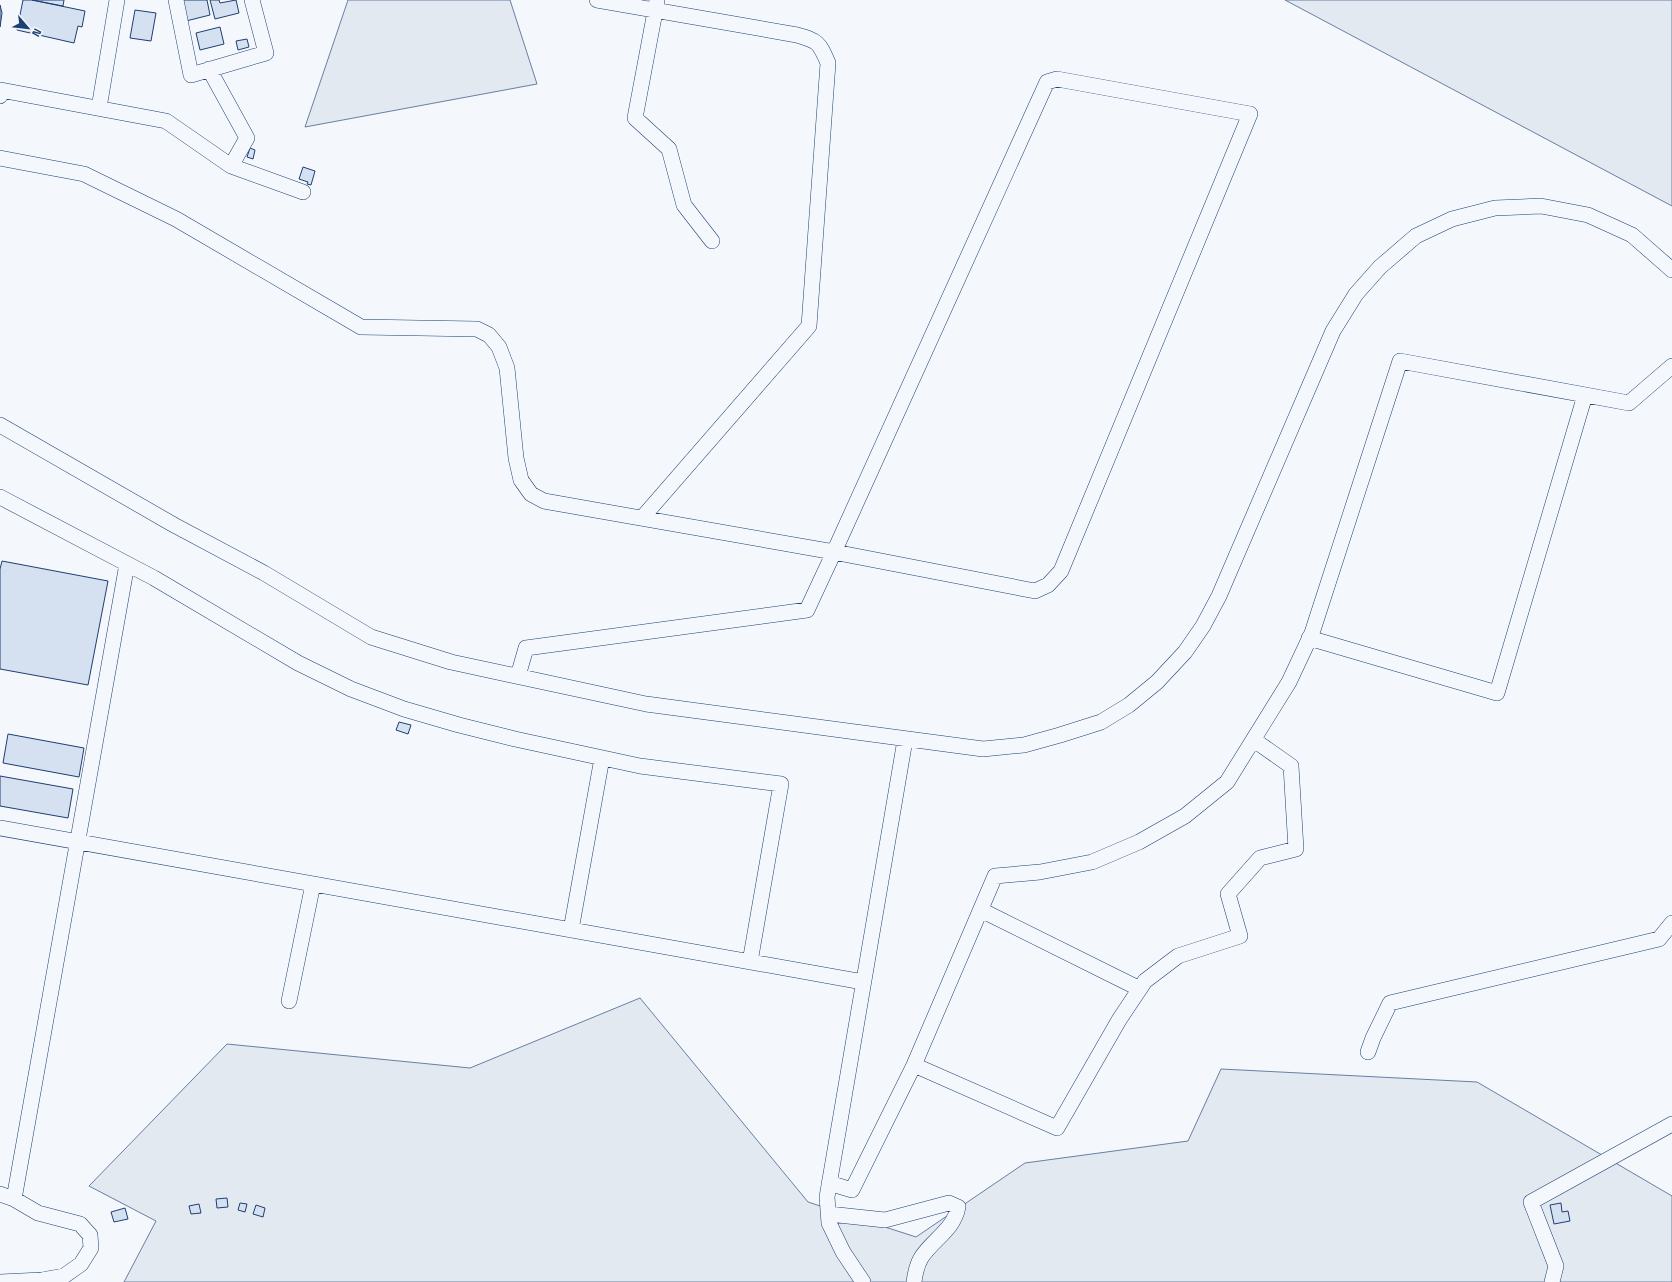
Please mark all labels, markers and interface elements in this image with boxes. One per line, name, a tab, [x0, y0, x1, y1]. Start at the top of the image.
north arrow	[8, 8, 48, 48]
text: N	[29, 26, 45, 39]

